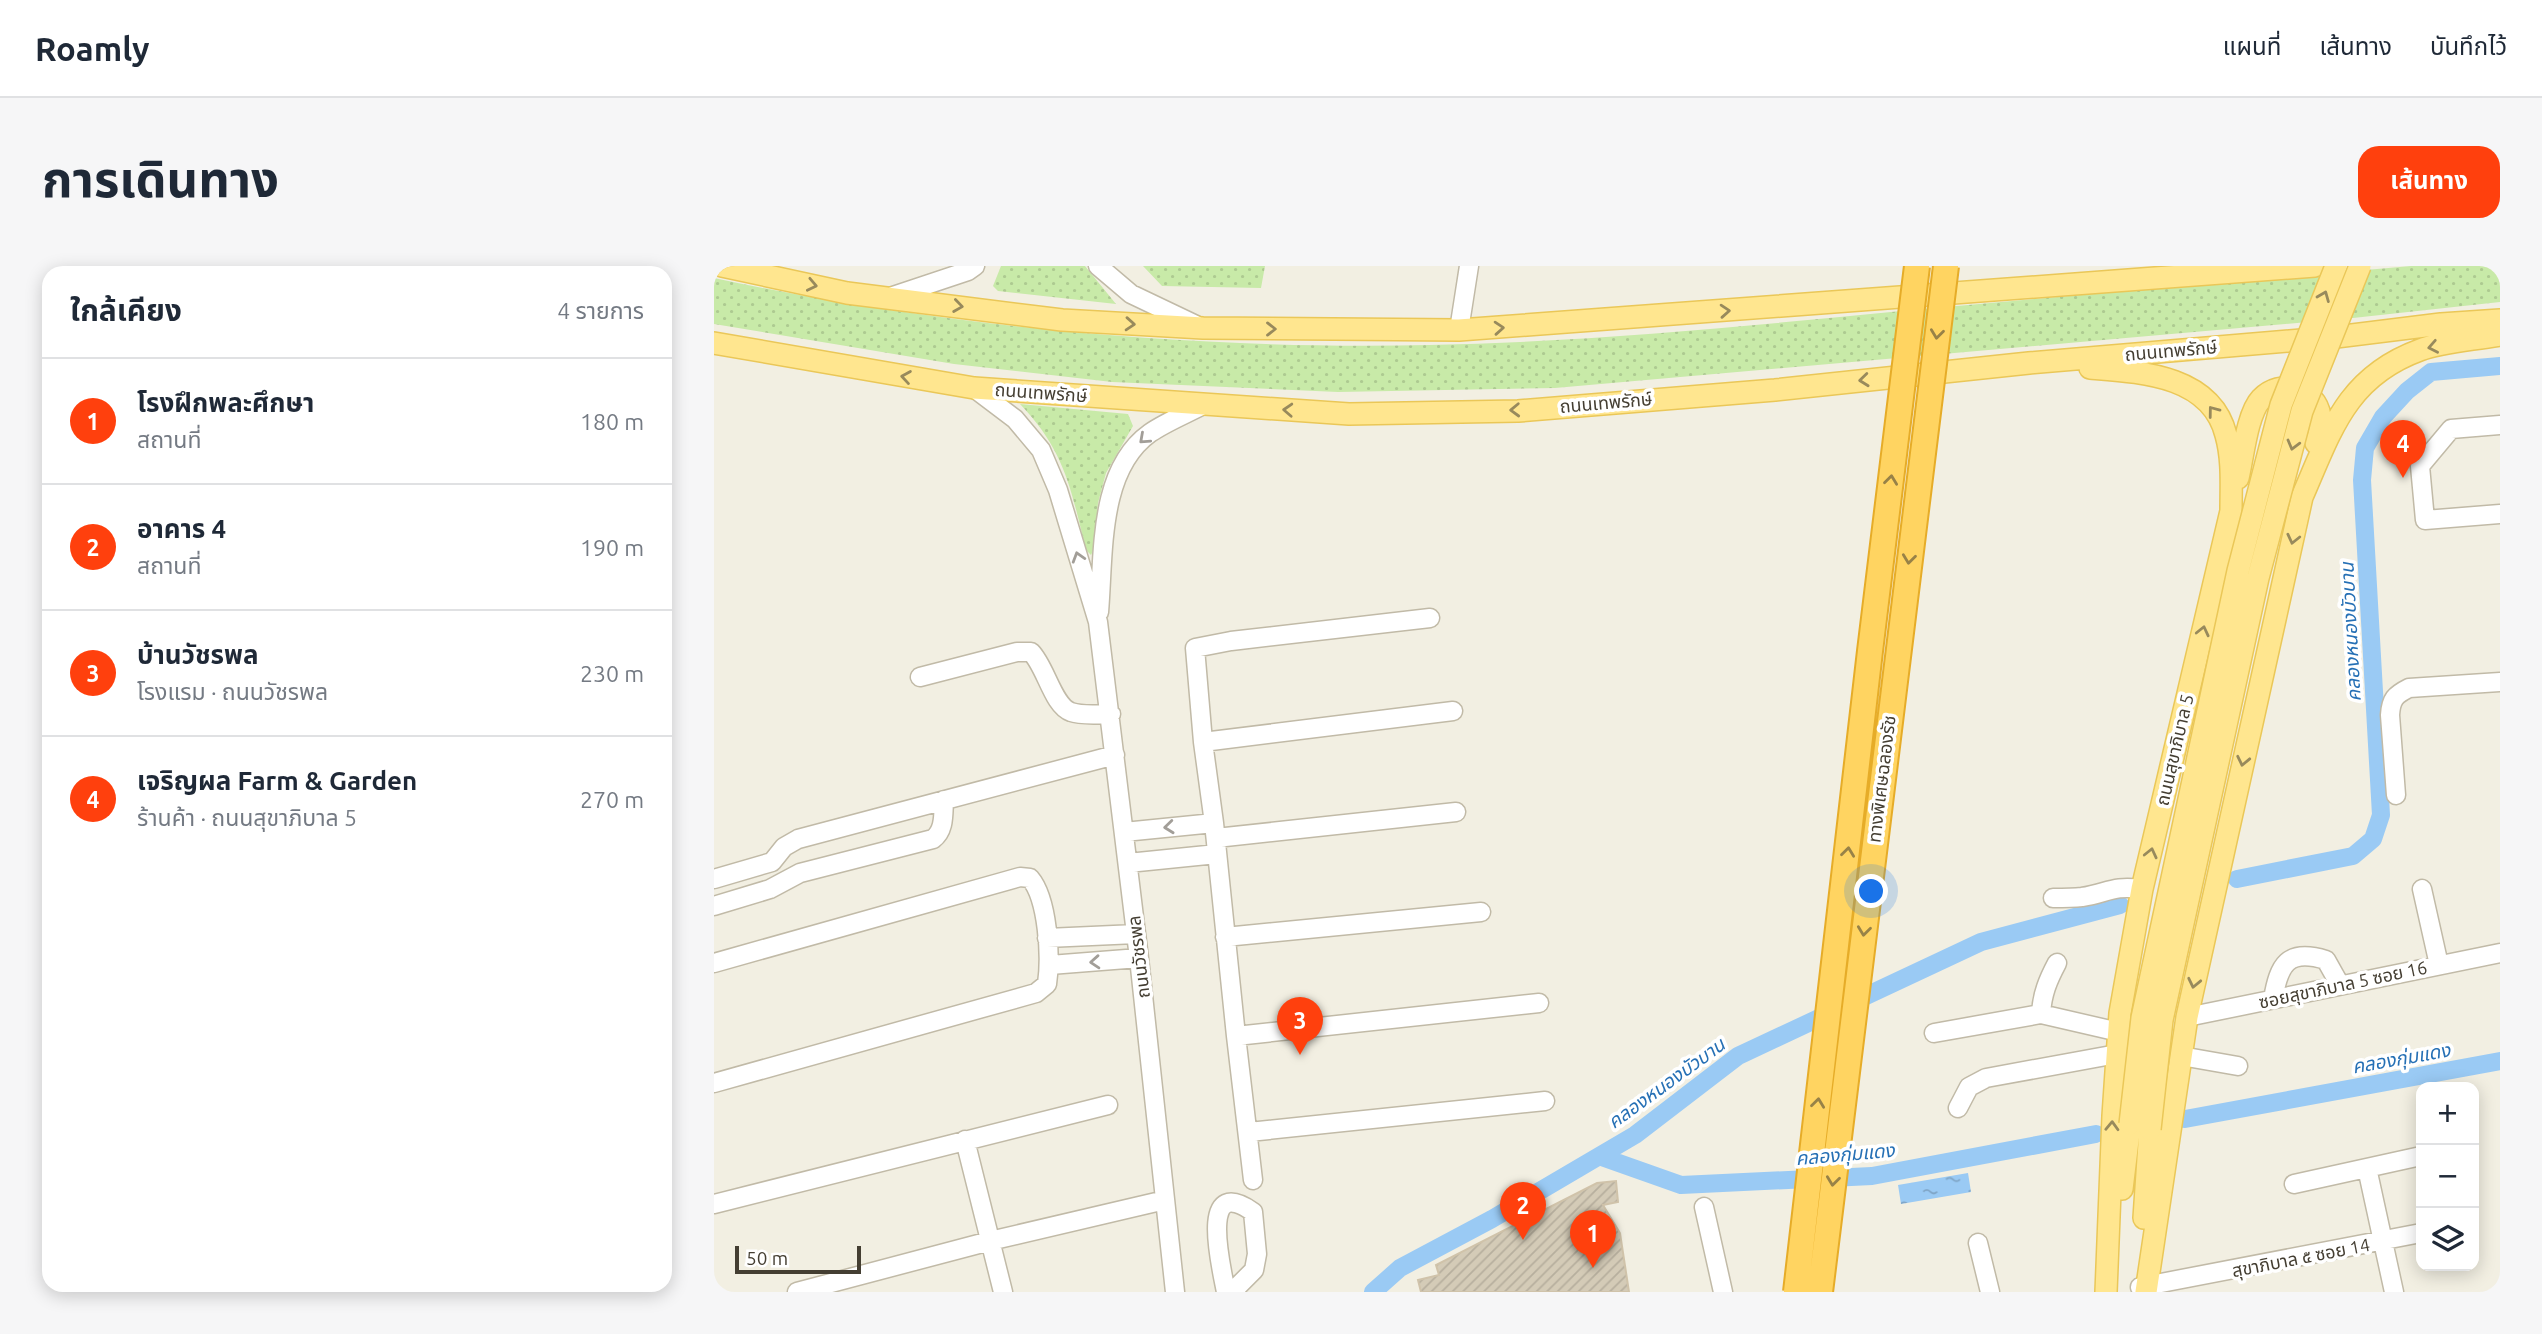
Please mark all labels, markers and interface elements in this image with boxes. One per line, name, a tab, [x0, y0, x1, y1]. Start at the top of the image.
text: Roamly	[35, 30, 149, 67]
text: แผนที่	[2223, 33, 2281, 60]
text: เส้นทาง	[2319, 33, 2392, 60]
text: บันทึกไว้	[2430, 33, 2507, 60]
button: เส้นทาง	[2358, 146, 2500, 218]
text: การเดินทาง	[42, 151, 279, 206]
one-way arrow	[806, 277, 818, 292]
one-way arrow	[2316, 291, 2330, 303]
text: ใกล้เคียง	[70, 293, 182, 327]
text: 4 รายการ	[557, 298, 644, 323]
one-way arrow	[952, 298, 963, 313]
one-way arrow	[1720, 304, 1731, 319]
one-way arrow	[1125, 316, 1136, 331]
one-way arrow	[1266, 321, 1277, 337]
one-way arrow	[1493, 321, 1504, 336]
one-way arrow	[1930, 328, 1945, 340]
street label: ถนนเทพรักษ์	[2124, 336, 2218, 364]
one-way arrow	[2427, 339, 2439, 354]
one-way arrow	[901, 370, 912, 385]
one-way arrow	[1858, 373, 1870, 388]
street label: ถนนเทพรักษ์	[994, 379, 1088, 405]
text: โรงฝึกพละศึกษา	[137, 388, 314, 417]
street label: ถนนเทพรักษ์	[1559, 388, 1653, 416]
one-way arrow	[1282, 403, 1293, 418]
one-way arrow	[1509, 403, 1520, 418]
one-way arrow	[2209, 406, 2222, 419]
text: 1	[87, 409, 99, 434]
text: 180 m	[580, 409, 644, 434]
pin: 4	[2380, 420, 2426, 478]
text: สถานที่	[137, 427, 201, 452]
one-way arrow	[1139, 431, 1152, 444]
one-way arrow	[2287, 439, 2302, 451]
one-way arrow	[1883, 474, 1898, 486]
text: อาคาร 4	[137, 514, 226, 543]
one-way arrow	[2286, 533, 2301, 545]
text: 2	[87, 535, 99, 560]
text: 190 m	[580, 535, 644, 560]
one-way arrow	[1072, 551, 1087, 563]
text: สถานที่	[137, 553, 201, 578]
one-way arrow	[1902, 554, 1917, 565]
water label: คลองหนองบัวบาน	[2335, 561, 2365, 702]
one-way arrow	[2195, 625, 2209, 637]
text: บ้านวัชรพล	[137, 640, 258, 669]
text: 3	[87, 661, 99, 686]
text: 230 m	[580, 661, 644, 686]
text: โรงแรม · ถนนวัชรพล	[137, 679, 328, 704]
street label: ถนนสุขาภิบาล 5	[2151, 692, 2199, 808]
street label: ทางพิเศษฉลองรัช	[1863, 714, 1899, 844]
one-way arrow	[2237, 755, 2251, 767]
text: เจริญผล Farm & Garden	[137, 766, 417, 795]
text: 4	[87, 787, 99, 812]
text: 270 m	[580, 787, 644, 812]
text: ร้านค้า · ถนนสุขาภิบาล 5	[137, 805, 357, 830]
one-way arrow	[1163, 820, 1175, 835]
one-way arrow	[1840, 846, 1855, 858]
one-way arrow	[2143, 847, 2157, 859]
your location	[1854, 874, 1888, 908]
street label: ถนนวัชรพล	[1123, 915, 1153, 1000]
one-way arrow	[1856, 925, 1871, 937]
one-way arrow	[1089, 954, 1100, 969]
street label: ซอยสุขาภิบาล 5 ซอย 16	[2257, 956, 2429, 1014]
one-way arrow	[2188, 977, 2203, 989]
pin: 3	[1277, 997, 1323, 1055]
water label: คลองหนองบัวบาน	[1603, 1032, 1730, 1133]
water label: คลองกุ่มแดง	[2350, 1038, 2453, 1078]
map controls	[2416, 1082, 2479, 1271]
button: +	[2416, 1082, 2479, 1145]
one-way arrow	[1811, 1097, 1826, 1108]
one-way arrow	[2105, 1120, 2120, 1131]
water label: คลองกุ่มแดง	[1795, 1139, 1896, 1170]
button: −	[2416, 1145, 2479, 1208]
one-way arrow	[1826, 1176, 1841, 1187]
pin: 2	[1500, 1182, 1546, 1240]
button: layers	[2416, 1208, 2479, 1271]
pin: 1	[1570, 1210, 1616, 1268]
street label: สุขาภิบาล ๕ ซอย 14	[2230, 1234, 2372, 1282]
scale bar	[735, 1243, 861, 1275]
text: 50 m	[746, 1247, 788, 1269]

